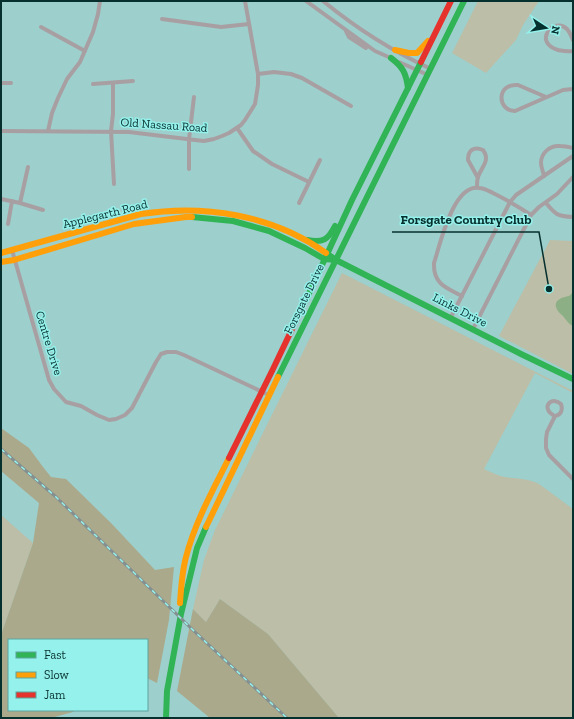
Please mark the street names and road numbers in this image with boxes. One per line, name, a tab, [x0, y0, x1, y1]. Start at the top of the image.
street label: Old Nassau Road	[120, 115, 208, 135]
street label: Applegarth Road	[61, 197, 149, 231]
street label: Forsgate Drive	[281, 261, 327, 336]
street label: Links Drive	[430, 290, 490, 330]
street label: Centre Drive	[33, 309, 66, 377]

